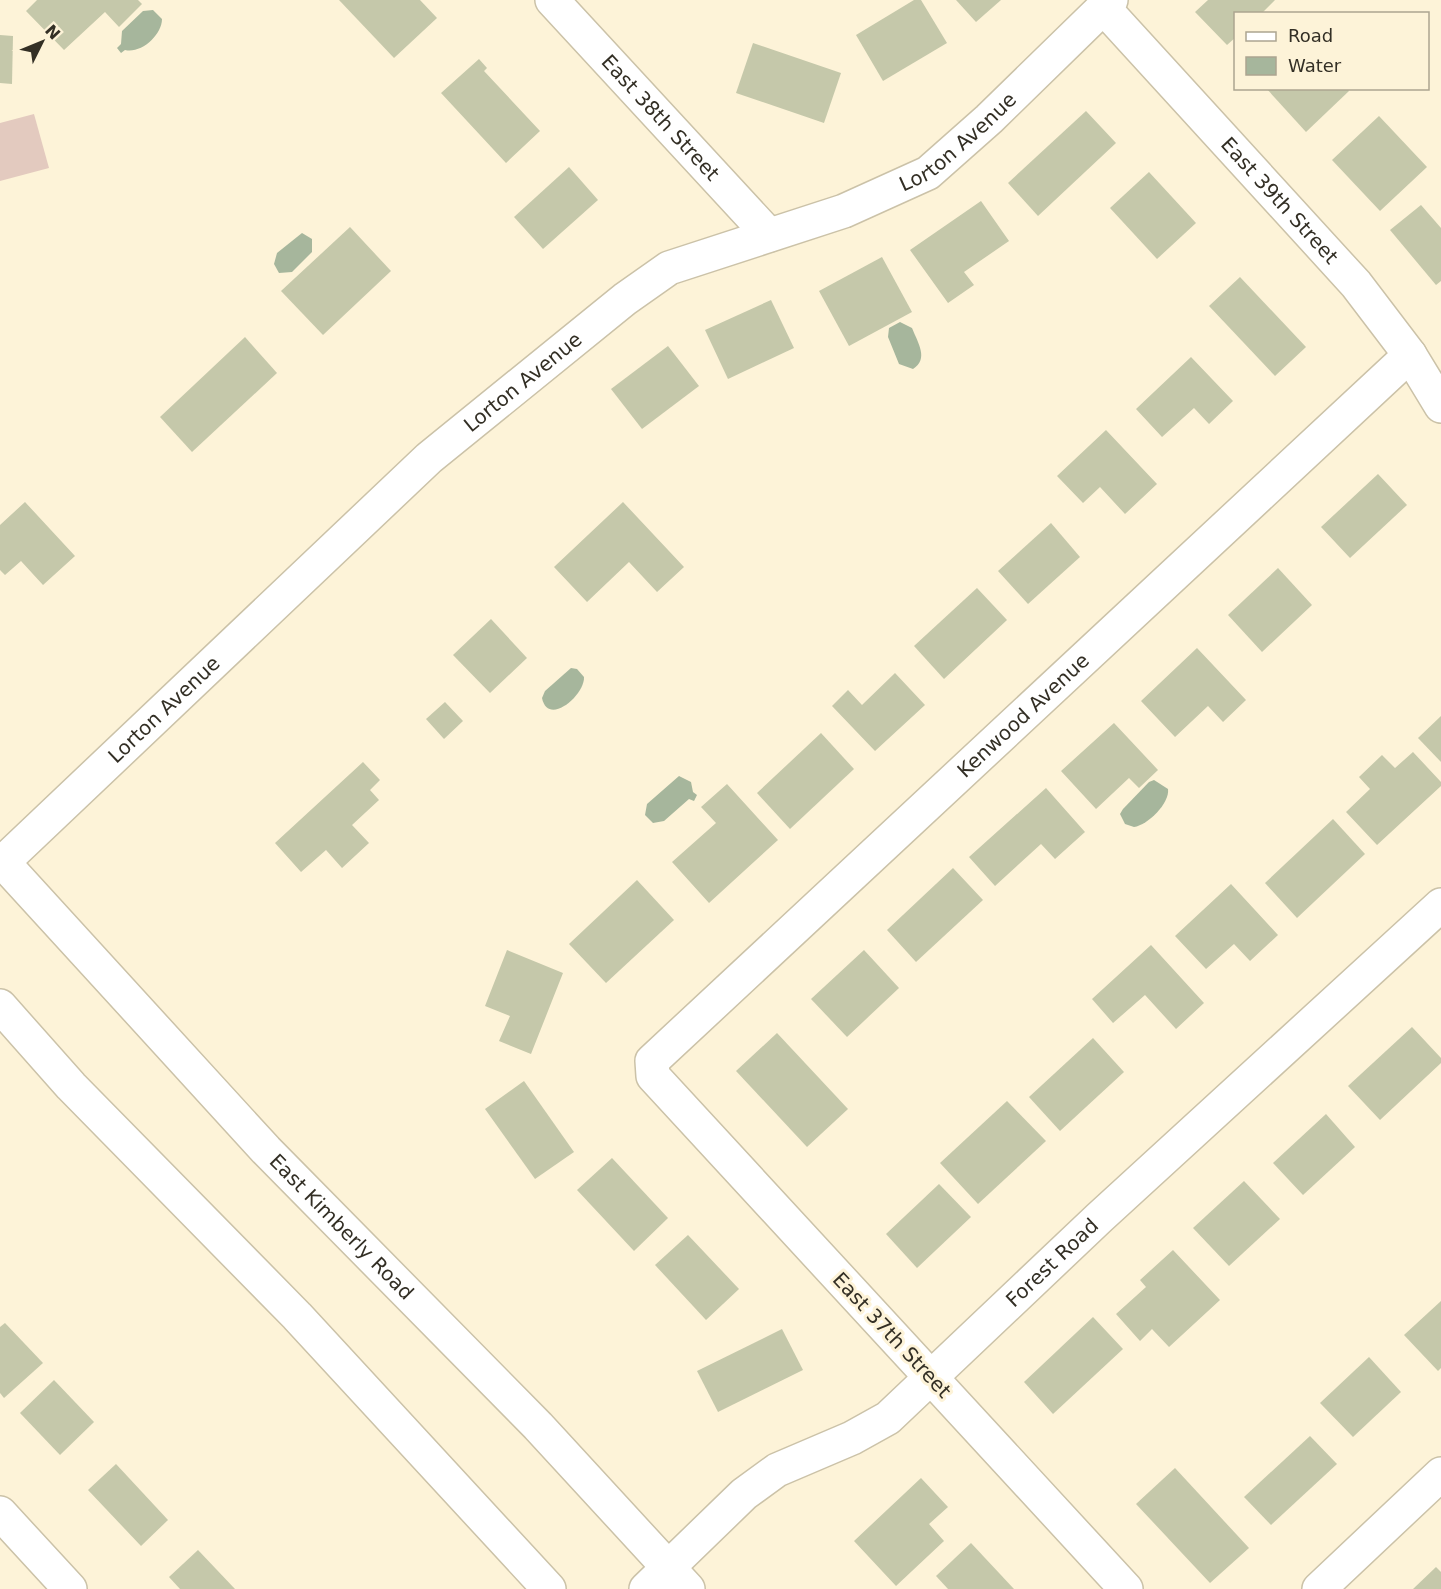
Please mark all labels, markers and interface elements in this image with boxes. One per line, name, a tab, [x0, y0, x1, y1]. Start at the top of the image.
north arrow	[12, 12, 72, 72]
legend	[1234, 12, 1429, 90]
text: N	[41, 21, 64, 43]
text: Road	[1288, 25, 1333, 46]
street label: East 38th Street	[597, 50, 725, 186]
text: Water	[1288, 55, 1342, 76]
street label: Lorton Avenue	[896, 87, 1021, 196]
street label: East 39th Street	[1216, 132, 1344, 269]
street label: Lorton Avenue	[459, 327, 586, 437]
street label: Kenwood Avenue	[952, 648, 1094, 783]
street label: Lorton Avenue	[103, 651, 225, 768]
street label: East Kimberly Road	[265, 1149, 419, 1305]
street label: Forest Road	[1001, 1213, 1103, 1312]
street label: East 37th Street	[828, 1267, 956, 1403]

